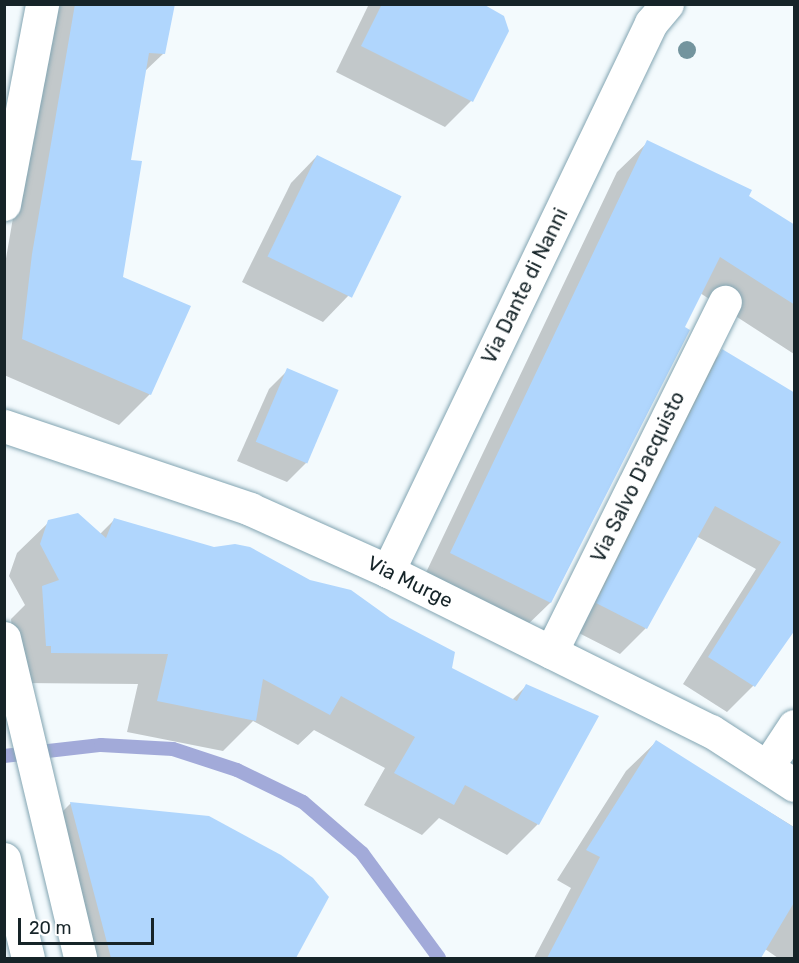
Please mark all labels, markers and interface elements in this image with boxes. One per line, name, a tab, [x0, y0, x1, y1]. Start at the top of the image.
street label: Via Dante di Nanni	[477, 204, 573, 368]
street label: Via Salvo D'acquisto	[586, 388, 690, 566]
street label: Via Murge	[363, 551, 457, 613]
scale bar	[21, 906, 158, 944]
text: 20 m	[29, 917, 71, 939]

